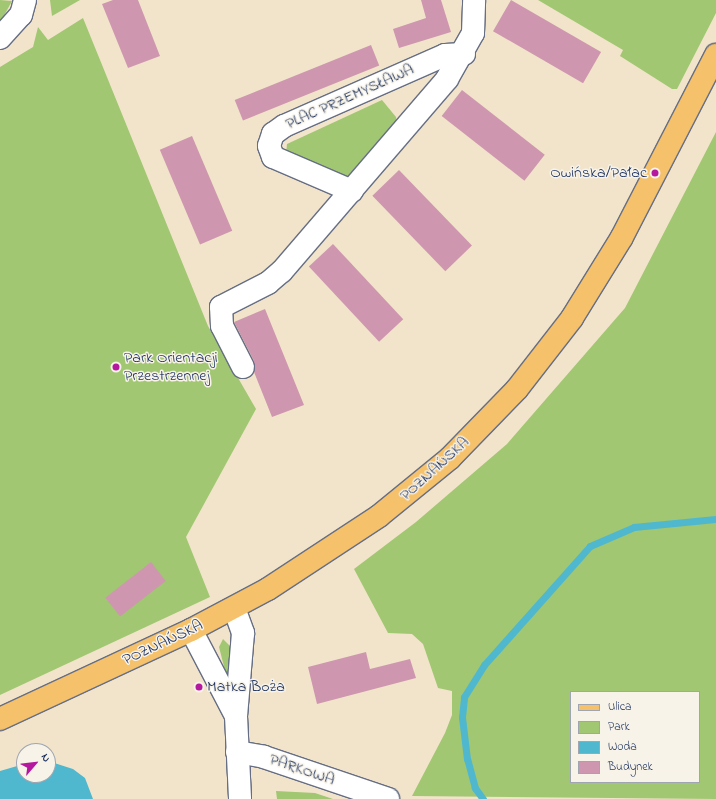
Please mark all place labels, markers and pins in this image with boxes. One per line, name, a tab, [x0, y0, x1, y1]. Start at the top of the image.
place label: Owińska/Pałac	[550, 163, 647, 183]
marker: Owińska/Pałac	[650, 168, 660, 178]
place label: Park Orientacji Przestrzennej	[124, 348, 218, 386]
marker: Park Orientacji Przestrzennej	[111, 362, 121, 372]
place label: Matka Boża	[207, 677, 285, 697]
marker: Matka Boża	[194, 682, 204, 692]

